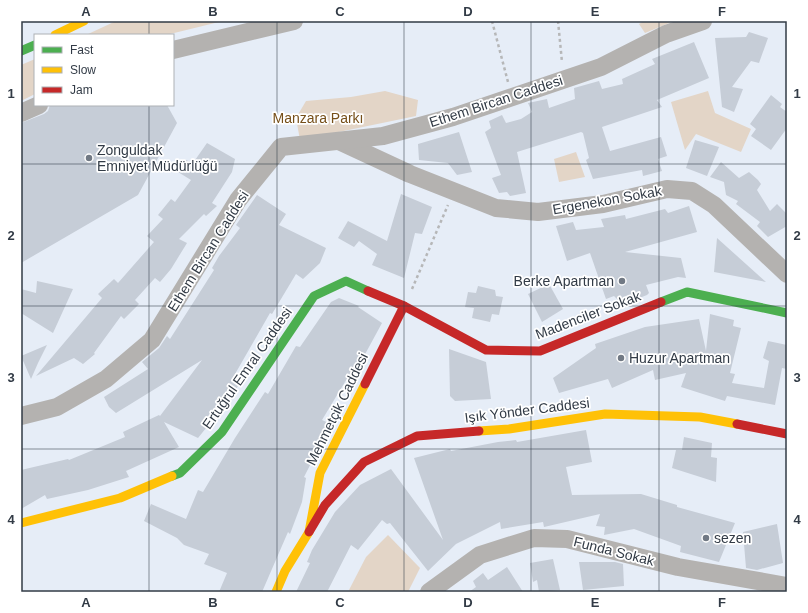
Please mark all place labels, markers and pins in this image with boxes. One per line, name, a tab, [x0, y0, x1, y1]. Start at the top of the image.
place label: Zonguldak Emniyet Müdürlüğü	[97, 142, 218, 174]
marker: Zonguldak Emniyet Müdürlüğü	[84, 153, 94, 163]
place label: Berke Apartman	[514, 273, 614, 289]
marker: Berke Apartman	[617, 276, 627, 286]
place label: Huzur Apartman	[629, 350, 730, 366]
marker: Huzur Apartman	[616, 353, 626, 363]
place label: sezen	[714, 530, 751, 546]
marker: sezen	[701, 533, 711, 543]

